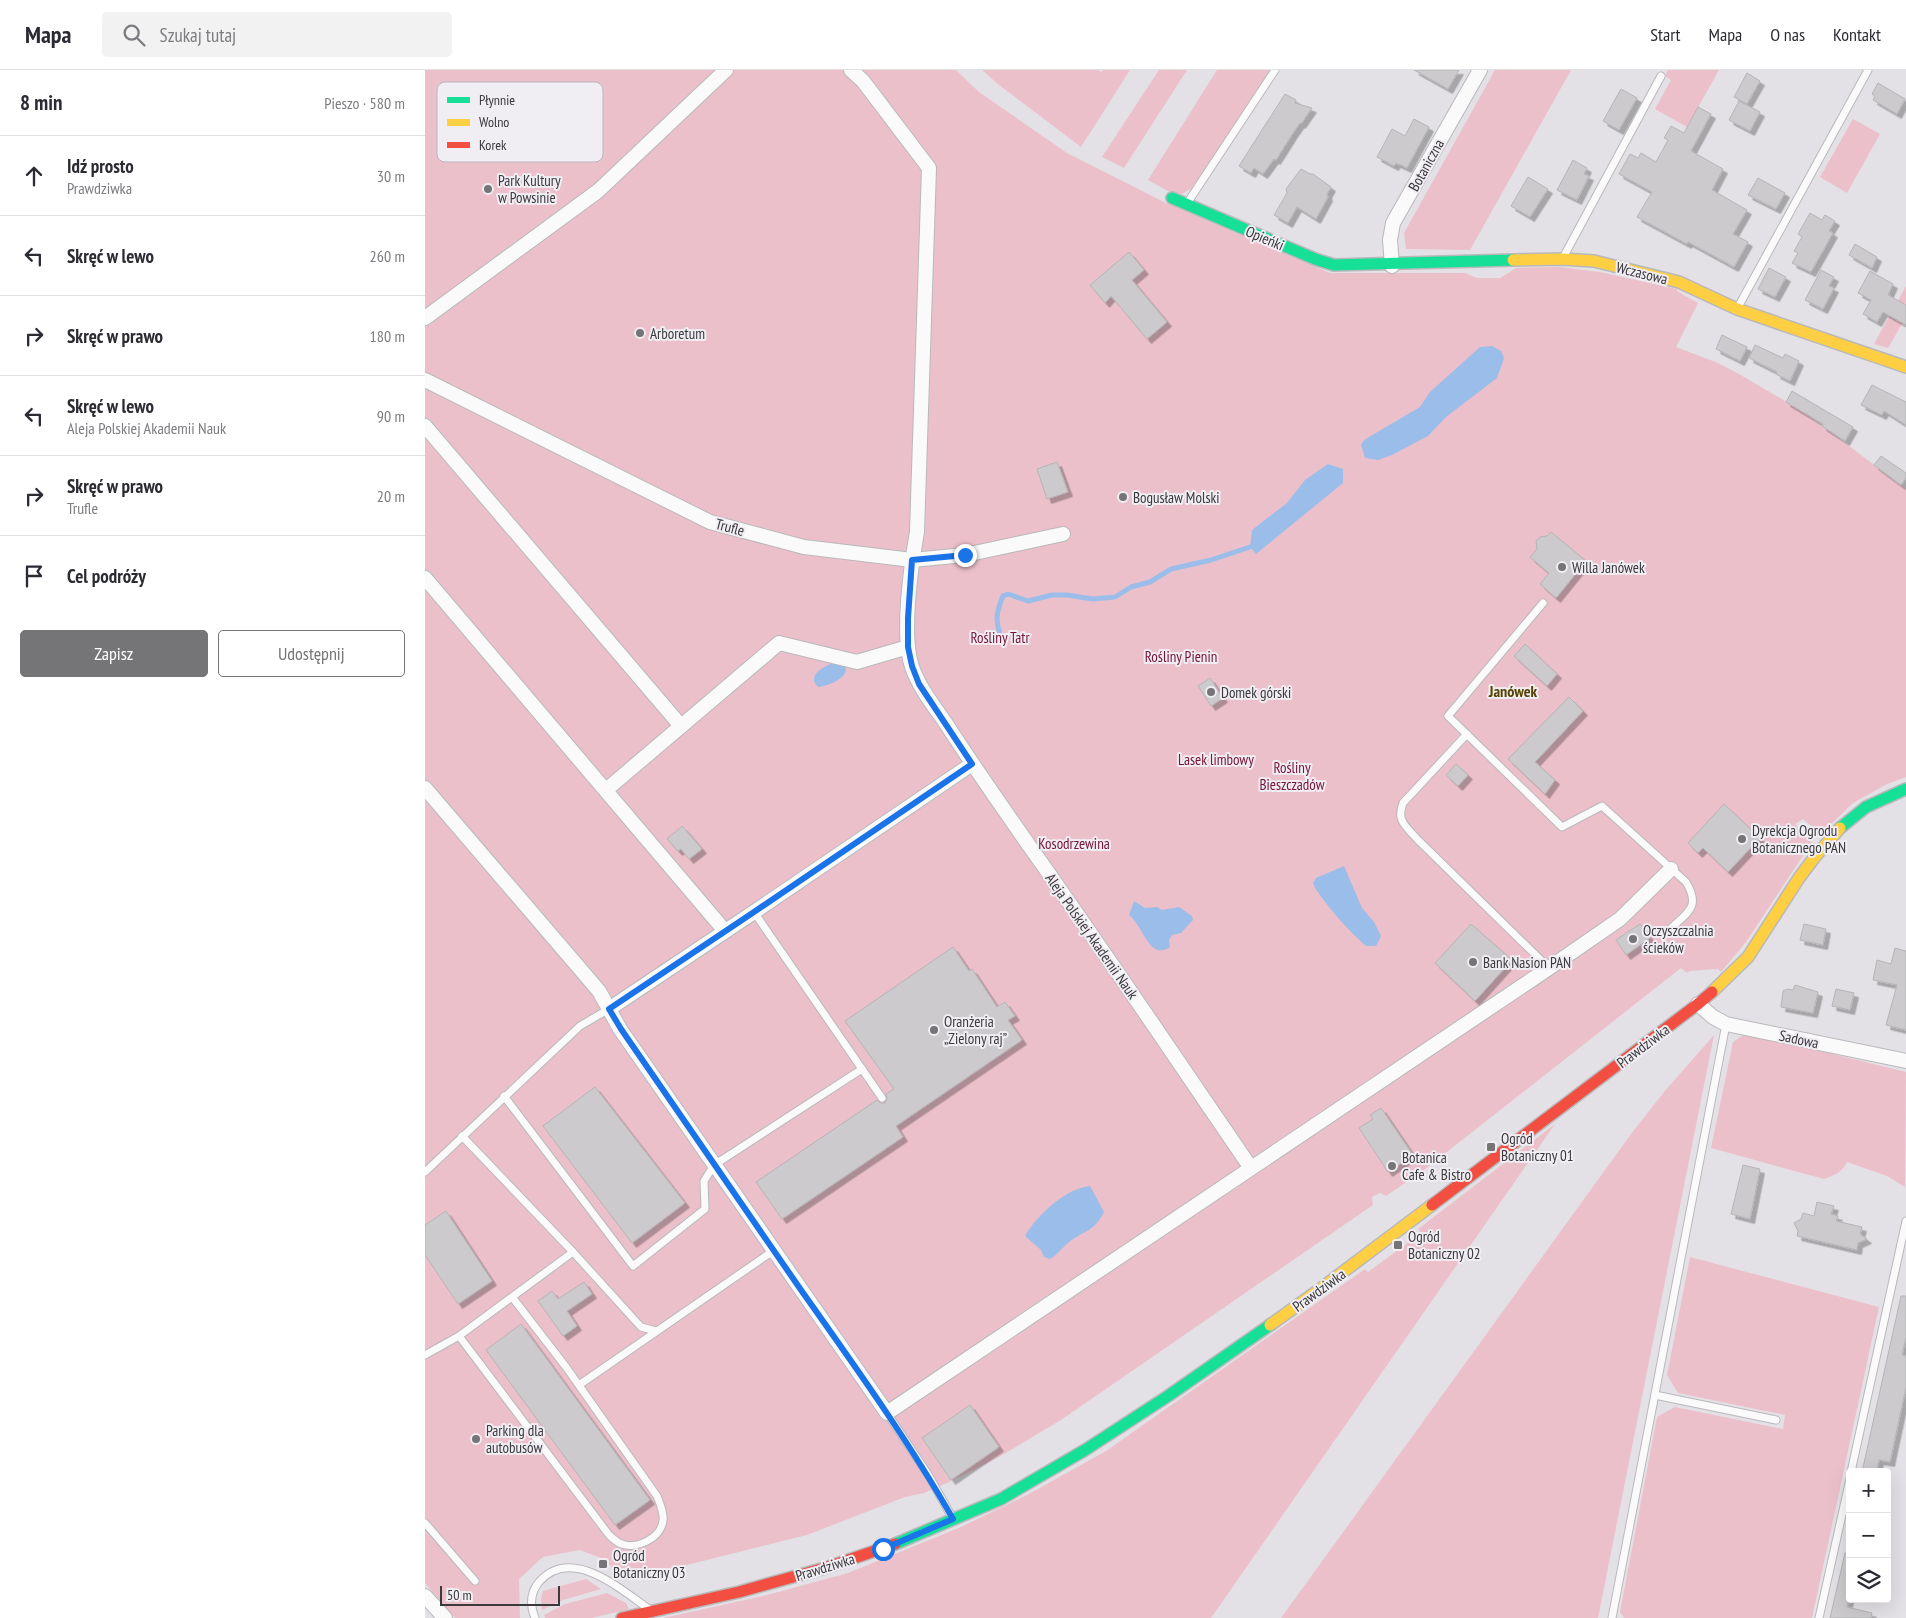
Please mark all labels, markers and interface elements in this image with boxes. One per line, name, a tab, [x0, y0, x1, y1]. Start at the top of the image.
search box	[102, 12, 452, 57]
text: Mapa	[25, 19, 72, 50]
icon: search	[120, 21, 148, 49]
text: Szukaj tutaj	[160, 23, 236, 47]
text: Start	[1650, 23, 1680, 46]
text: Mapa	[1708, 23, 1742, 46]
text: O nas	[1770, 23, 1805, 46]
text: Kontakt	[1833, 23, 1881, 46]
legend	[437, 82, 603, 162]
text: 8 min	[20, 89, 62, 116]
text: Płynnie	[479, 91, 515, 109]
text: Pieszo · 580 m	[324, 93, 405, 113]
text: Wolno	[479, 113, 509, 131]
text: Korek	[479, 136, 507, 154]
street label: Botaniczna	[1404, 136, 1448, 194]
text: Idź prosto	[67, 154, 134, 178]
icon: ahead	[20, 162, 48, 190]
text: 30 m	[377, 166, 405, 186]
place label: Park Kultury w Powsinie	[498, 171, 561, 207]
text: Prawdziwka	[67, 178, 132, 198]
marker: Park Kultury w Powsinie	[482, 183, 494, 195]
street label: Opieńki	[1243, 221, 1287, 255]
icon: left	[20, 242, 48, 270]
text: Skręć w lewo	[67, 244, 154, 268]
text: 260 m	[370, 246, 405, 266]
street label: Wczasowa	[1614, 257, 1670, 289]
icon: right	[20, 322, 48, 350]
text: Skręć w prawo	[67, 324, 163, 348]
place label: Arboretum	[650, 324, 705, 343]
text: 180 m	[370, 326, 405, 346]
marker: Arboretum	[634, 327, 646, 339]
text: Skręć w lewo	[67, 394, 154, 418]
icon: left	[20, 402, 48, 430]
text: 90 m	[377, 406, 405, 426]
text: Aleja Polskiej Akademii Nauk	[67, 418, 226, 438]
text: Skręć w prawo	[67, 474, 163, 498]
icon: right	[20, 482, 48, 510]
text: 20 m	[377, 486, 405, 506]
place label: Bogusław Molski	[1133, 488, 1220, 507]
marker: Bogusław Molski	[1117, 491, 1129, 503]
text: Trufle	[67, 498, 98, 518]
street label: Trufle	[713, 514, 747, 540]
route end	[954, 544, 977, 567]
place label: Willa Janówek	[1572, 558, 1645, 577]
marker: Willa Janówek	[1556, 561, 1568, 573]
icon: arrive	[20, 562, 48, 590]
text: Cel podróży	[67, 564, 146, 588]
park label: Rośliny Tatr	[970, 628, 1030, 647]
button: Zapisz	[20, 630, 208, 677]
button: Udostępnij	[218, 630, 405, 677]
park label: Rośliny Pienin	[1145, 647, 1217, 666]
district label: Janówek	[1488, 681, 1538, 701]
place label: Domek górski	[1221, 683, 1291, 702]
marker: Domek górski	[1205, 686, 1217, 698]
park label: Lasek limbowy	[1178, 750, 1254, 769]
park label: Rośliny Bieszczadów	[1259, 758, 1325, 794]
place label: Dyrekcja Ogrodu Botanicznego PAN	[1752, 821, 1846, 857]
marker: Dyrekcja Ogrodu Botanicznego PAN	[1736, 833, 1748, 845]
park label: Kosodrzewina	[1038, 834, 1110, 853]
street label: Aleja Polskiej Akademii Nauk	[1041, 869, 1143, 1003]
place label: Oczyszczalnia ścieków	[1643, 921, 1714, 957]
marker: Oczyszczalnia ścieków	[1627, 933, 1639, 945]
place label: Bank Nasion PAN	[1483, 953, 1571, 972]
marker: Bank Nasion PAN	[1467, 956, 1479, 968]
place label: Oranżeria „Zielony raj”	[944, 1012, 1007, 1048]
street label: Prawdziwka	[1613, 1020, 1673, 1072]
marker: Oranżeria „Zielony raj”	[928, 1024, 940, 1036]
street label: Sadowa	[1777, 1026, 1821, 1052]
place label: Ogród Botaniczny 01	[1501, 1129, 1574, 1165]
marker: Ogród Botaniczny 01	[1485, 1141, 1497, 1153]
place label: Botanica Cafe & Bistro	[1402, 1148, 1471, 1184]
marker: Botanica Cafe & Bistro	[1386, 1160, 1398, 1172]
place label: Ogród Botaniczny 02	[1408, 1227, 1481, 1263]
marker: Ogród Botaniczny 02	[1392, 1239, 1404, 1251]
street label: Prawdziwka	[1289, 1264, 1349, 1316]
place label: Parking dla autobusów	[486, 1421, 544, 1457]
marker: Parking dla autobusów	[470, 1433, 482, 1445]
map controls	[1846, 1468, 1891, 1603]
button: +	[1846, 1468, 1891, 1513]
button: −	[1846, 1513, 1891, 1558]
route start	[872, 1538, 895, 1561]
place label: Ogród Botaniczny 03	[613, 1546, 686, 1582]
street label: Prawdziwka	[793, 1549, 857, 1585]
marker: Ogród Botaniczny 03	[597, 1558, 609, 1570]
button: layers	[1846, 1558, 1891, 1603]
scale bar	[440, 1583, 560, 1606]
text: 50 m	[447, 1586, 472, 1604]

